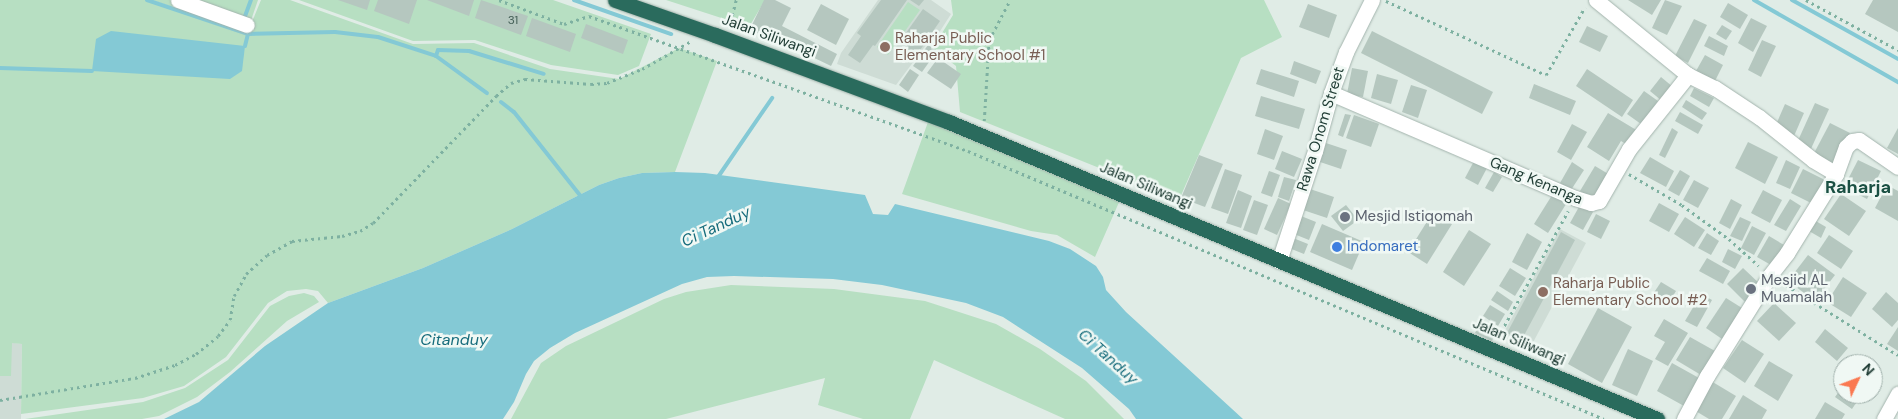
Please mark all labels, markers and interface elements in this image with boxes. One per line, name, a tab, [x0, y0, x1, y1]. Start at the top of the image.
street label: Jalan Siliwangi	[719, 11, 819, 61]
house number: 31	[508, 14, 518, 28]
place label: Raharja Public Elementary School #1	[895, 29, 1046, 64]
marker: Raharja Public Elementary School #1	[879, 41, 891, 53]
street label: Rawa Onom Street	[1294, 65, 1348, 193]
street label: Gang Kenanga	[1487, 153, 1585, 209]
street label: Jalan Siliwangi	[1097, 158, 1195, 214]
district label: Raharja	[1825, 176, 1891, 198]
water label: Ci Tanduy	[678, 203, 754, 251]
place label: Mesjid Istiqomah	[1355, 208, 1473, 226]
marker: Mesjid Istiqomah	[1339, 211, 1351, 223]
place label: Indomaret	[1347, 238, 1418, 256]
marker: Indomaret	[1331, 241, 1343, 253]
place label: Mesjid AL Muamalah	[1761, 271, 1832, 306]
place label: Raharja Public Elementary School #2	[1553, 274, 1707, 309]
marker: Mesjid AL Muamalah	[1745, 283, 1757, 295]
marker: Raharja Public Elementary School #2	[1537, 286, 1549, 298]
street label: Jalan Siliwangi	[1470, 314, 1568, 370]
water label: Ci Tanduy	[1074, 325, 1142, 389]
water label: Citanduy	[420, 330, 488, 350]
north arrow	[1833, 354, 1883, 404]
text: N	[1858, 360, 1878, 379]

